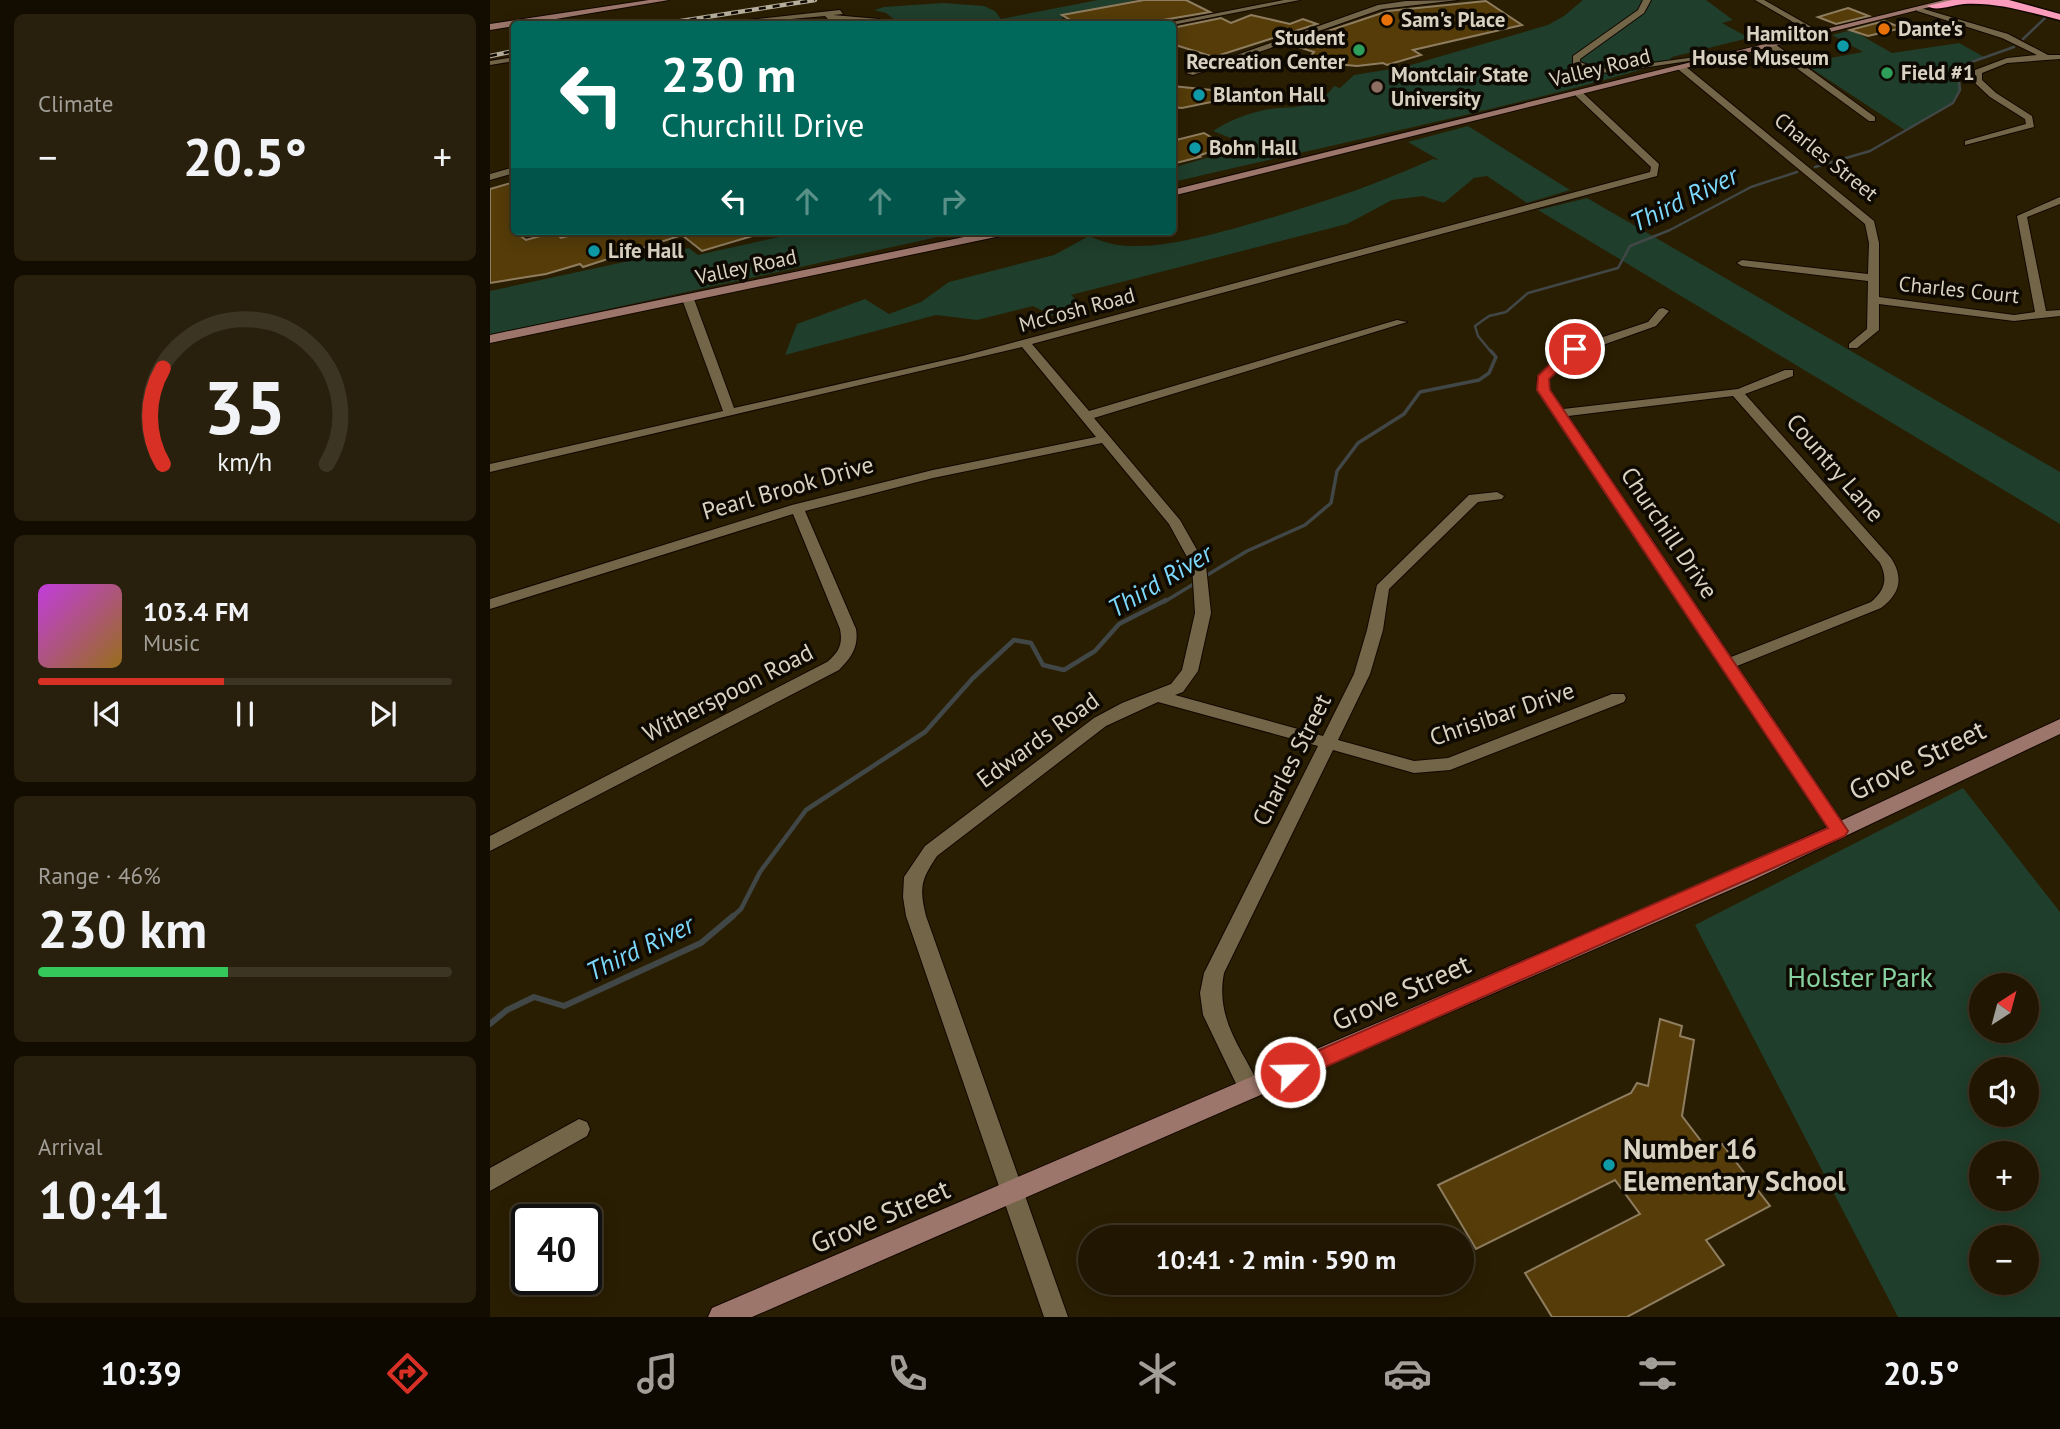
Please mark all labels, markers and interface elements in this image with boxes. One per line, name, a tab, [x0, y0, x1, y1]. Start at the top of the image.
place label: Sam's Place	[1401, 6, 1505, 33]
marker: Sam's Place	[1379, 12, 1395, 28]
place label: Dante's	[1898, 15, 1963, 42]
place label: Hamilton House Museum	[1692, 20, 1829, 71]
marker: Dante's	[1876, 21, 1892, 37]
place label: Student Recreation Center	[1186, 24, 1346, 75]
marker: Hamilton House Museum	[1835, 38, 1851, 54]
text: 230 m	[661, 42, 796, 106]
marker: Student Recreation Center	[1351, 42, 1367, 58]
street label: Valley Road	[1546, 42, 1653, 93]
icon: left	[546, 49, 637, 140]
place label: Field #1	[1901, 59, 1975, 86]
place label: Montclair State University	[1391, 61, 1529, 112]
marker: Field #1	[1879, 65, 1895, 81]
marker: Montclair State University	[1369, 79, 1385, 95]
place label: Blanton Hall	[1213, 81, 1326, 108]
marker: Blanton Hall	[1191, 87, 1207, 103]
text: Climate	[38, 89, 113, 118]
text: Churchill Drive	[661, 104, 864, 146]
street label: Charles Street	[1769, 106, 1884, 207]
text: 20.5°	[183, 123, 307, 190]
text: −	[38, 132, 57, 181]
text: +	[433, 132, 452, 181]
place label: Bohn Hall	[1209, 134, 1298, 161]
marker: Bohn Hall	[1187, 140, 1203, 156]
water label: Third River	[1625, 158, 1744, 239]
icon: left	[715, 182, 753, 220]
icon: ahead	[788, 182, 826, 220]
icon: ahead	[861, 182, 899, 220]
icon: right	[934, 182, 972, 220]
place label: Life Hall	[608, 237, 684, 264]
marker: Life Hall	[586, 243, 602, 259]
street label: Valley Road	[692, 243, 799, 291]
street label: Charles Court	[1897, 270, 2021, 309]
street label: McCosh Road	[1016, 281, 1138, 338]
pin	[1545, 319, 1605, 379]
icon: arrive	[1556, 330, 1594, 368]
text: 35	[204, 360, 286, 454]
street label: Country Lane	[1780, 407, 1891, 528]
text: km/h	[218, 446, 272, 478]
street label: Pearl Brook Drive	[698, 448, 877, 527]
street label: Churchill Drive	[1614, 461, 1725, 605]
water label: Third River	[1102, 536, 1219, 625]
text: 103.4 FM	[143, 595, 249, 628]
text: Music	[143, 628, 200, 657]
street label: Witherspoon Road	[637, 636, 818, 749]
street label: Chrisibar Drive	[1425, 674, 1578, 753]
street label: Edwards Road	[970, 685, 1105, 794]
street label: Charles Street	[1245, 689, 1338, 831]
icon: previous	[88, 695, 126, 733]
icon: pause	[226, 695, 264, 733]
icon: next	[364, 695, 402, 733]
street label: Grove Street	[1842, 710, 1992, 809]
text: Range · 46%	[38, 861, 161, 890]
text: 230 km	[38, 895, 207, 962]
water label: Third River	[581, 907, 700, 988]
street label: Grove Street	[1326, 944, 1476, 1038]
park label: Holster Park	[1787, 958, 1933, 995]
north arrow	[1969, 973, 2039, 1043]
map controls	[1969, 973, 2039, 1295]
position arrow	[1253, 1035, 1327, 1109]
button: sound	[1969, 1057, 2039, 1127]
place label: Number 16 Elementary School	[1623, 1130, 1846, 1199]
text: Arrival	[38, 1132, 102, 1161]
button: +	[1969, 1141, 2039, 1211]
marker: Number 16 Elementary School	[1601, 1157, 1617, 1173]
text: 10:41	[38, 1166, 170, 1233]
street label: Grove Street	[805, 1169, 955, 1261]
speed limit sign: 40	[511, 1204, 602, 1295]
button: −	[1969, 1225, 2039, 1295]
text: 10:41 · 2 min · 590 m	[1156, 1243, 1396, 1276]
icon: directions	[383, 1349, 432, 1398]
icon: music	[633, 1349, 682, 1398]
icon: phone	[883, 1349, 932, 1398]
icon: climate	[1133, 1349, 1182, 1398]
icon: car	[1383, 1349, 1432, 1398]
icon: filters	[1633, 1349, 1682, 1398]
text: 10:39	[101, 1352, 182, 1394]
text: 20.5°	[1883, 1352, 1959, 1394]

